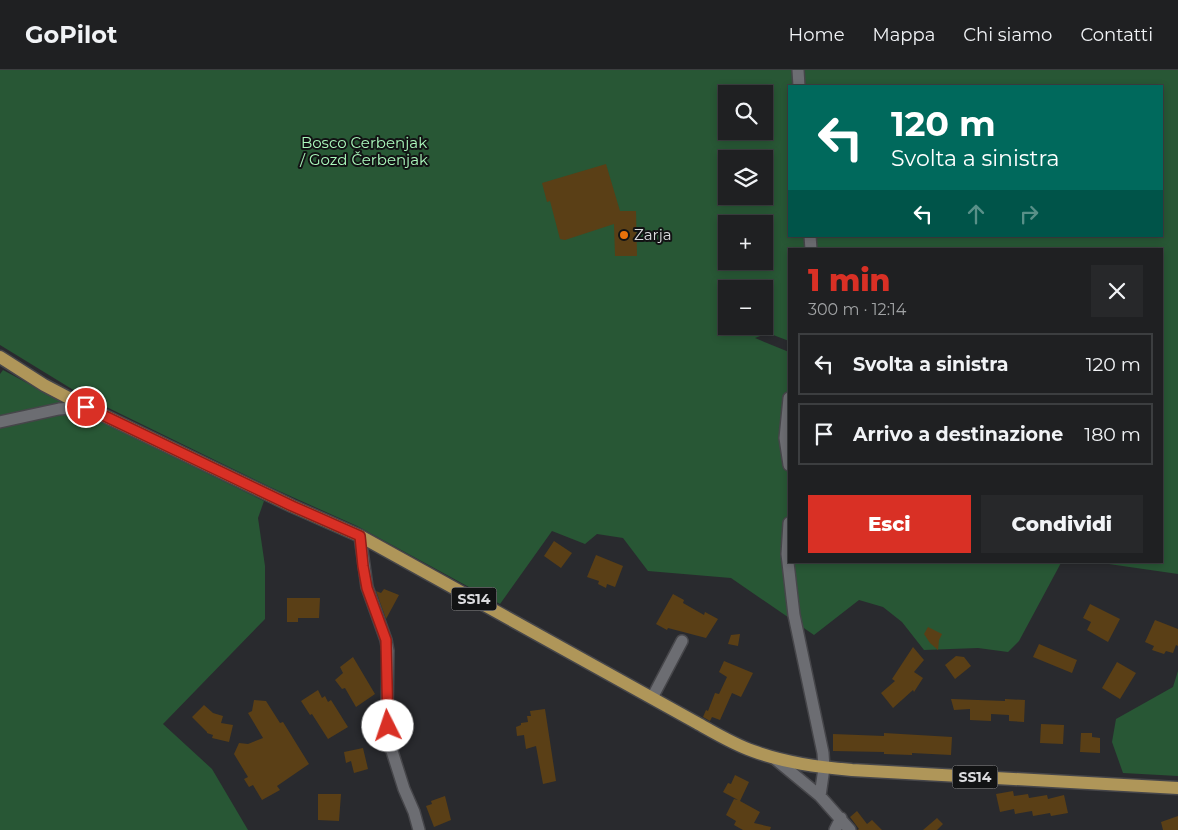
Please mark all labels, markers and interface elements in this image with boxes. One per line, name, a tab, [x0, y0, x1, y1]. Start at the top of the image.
text: GoPilot	[25, 20, 117, 49]
text: Home	[789, 24, 845, 46]
text: Mappa	[873, 24, 935, 46]
text: Chi siamo	[963, 24, 1052, 46]
text: Contatti	[1080, 24, 1153, 46]
map controls	[718, 85, 773, 335]
button: search	[718, 85, 773, 140]
text: 120 m	[891, 102, 996, 145]
icon: left	[808, 105, 873, 170]
park label: Bosco Cerbenjak / Gozd Čerbenjak	[299, 133, 428, 169]
text: Svolta a sinistra	[891, 145, 1059, 172]
button: layers	[718, 150, 773, 205]
icon: left	[909, 200, 937, 228]
icon: ahead	[962, 200, 990, 228]
icon: right	[1015, 200, 1043, 228]
button: +	[718, 215, 773, 270]
place label: Zarja	[634, 225, 672, 244]
marker: Zarja	[618, 229, 630, 241]
text: 1 min	[808, 262, 891, 299]
button: close	[1091, 265, 1143, 317]
button: −	[718, 280, 773, 335]
text: 300 m · 12:14	[808, 300, 906, 319]
icon: left	[810, 350, 838, 378]
text: Svolta a sinistra	[853, 353, 1008, 376]
text: 120 m	[1086, 353, 1141, 376]
pin	[65, 386, 107, 428]
icon: arrive	[72, 393, 100, 421]
icon: arrive	[810, 420, 838, 448]
text: Arrivo a destinazione	[853, 423, 1063, 446]
text: 180 m	[1084, 423, 1141, 446]
button: Esci	[808, 495, 971, 553]
button: Condividi	[981, 495, 1143, 553]
road number: SS14	[452, 588, 496, 610]
position arrow	[361, 699, 413, 751]
road number: SS14	[952, 766, 998, 789]

